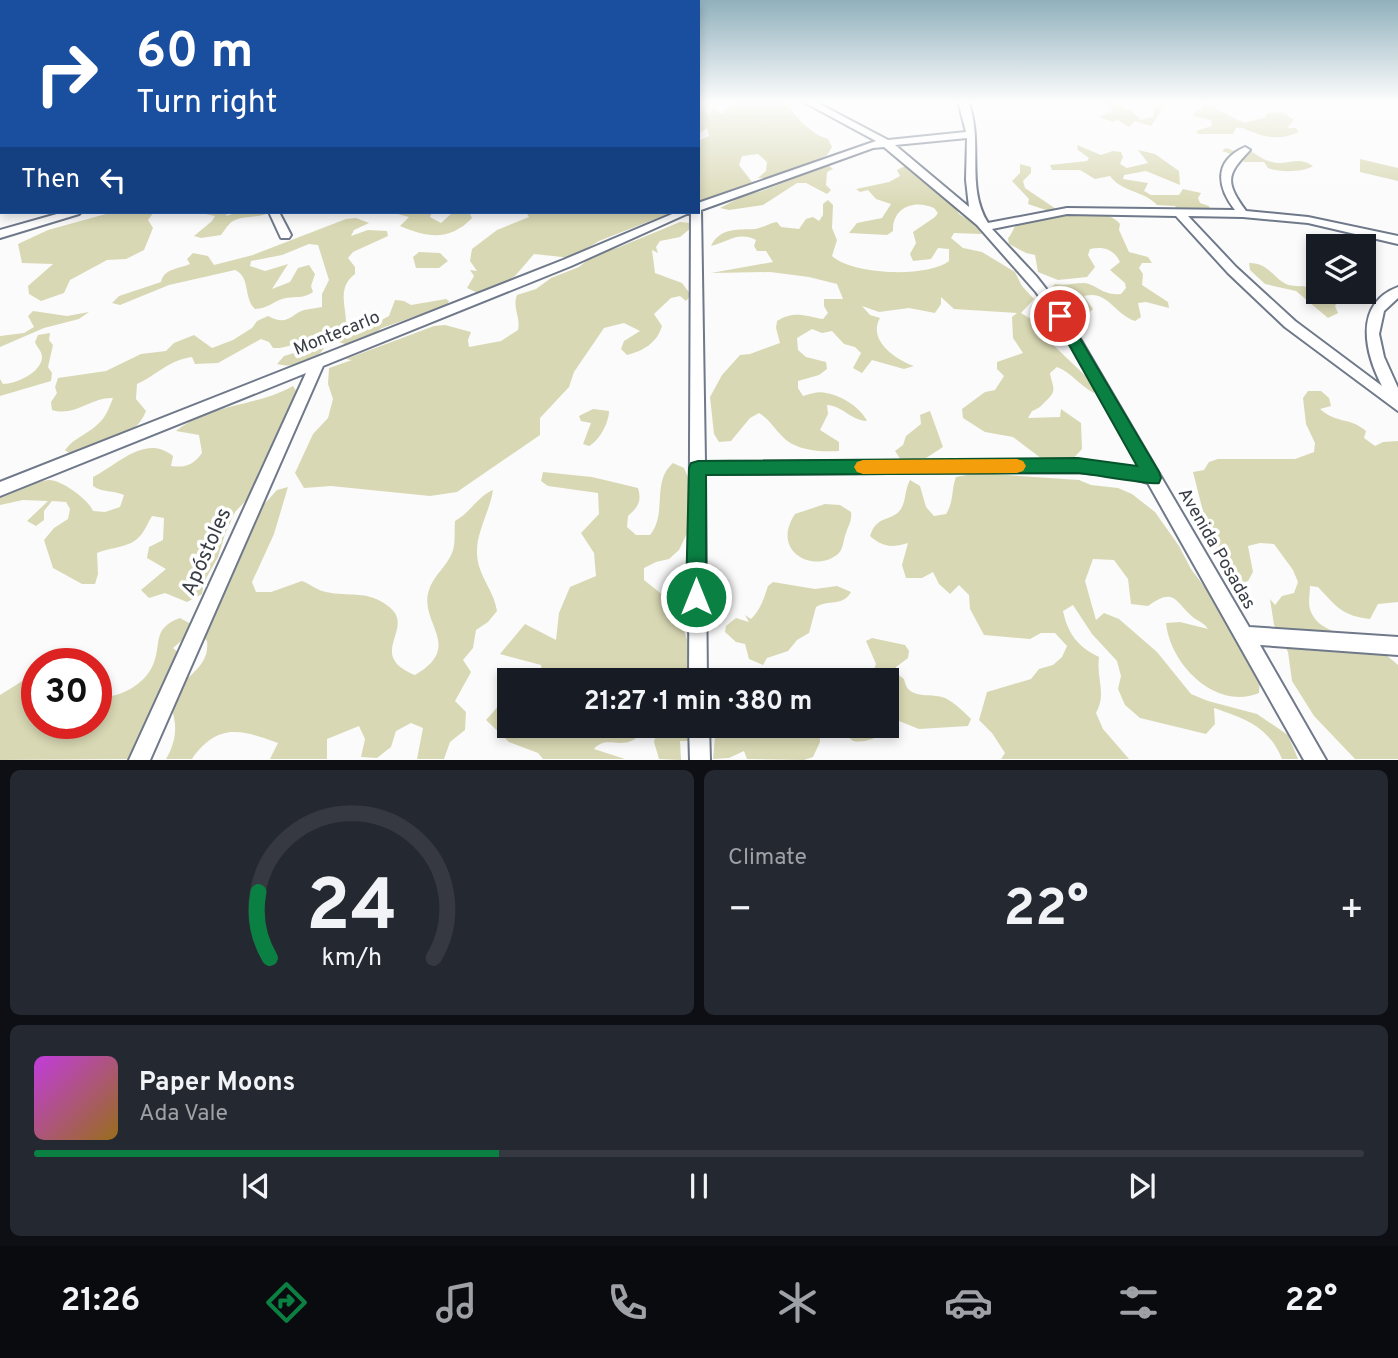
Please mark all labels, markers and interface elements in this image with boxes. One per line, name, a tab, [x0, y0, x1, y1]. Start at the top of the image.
text: 60 m	[136, 23, 254, 85]
icon: right	[21, 28, 112, 119]
text: Turn right	[136, 84, 278, 124]
icon: left	[94, 161, 132, 199]
text: Then	[21, 164, 80, 197]
map controls	[1306, 234, 1376, 304]
button: layers	[1306, 234, 1376, 304]
pin	[1030, 286, 1090, 346]
icon: arrive	[1041, 297, 1079, 335]
street label: Montecarlo	[290, 306, 384, 362]
street label: Avenida Posadas	[1172, 484, 1260, 614]
street label: Apóstoles	[176, 504, 238, 600]
position arrow	[659, 560, 733, 634]
speed limit sign: 30	[21, 648, 112, 739]
text: 21:27 · 1 min · 380 m	[584, 686, 812, 719]
text: Climate	[728, 844, 807, 873]
text: 24	[306, 865, 398, 957]
text: 22°	[1003, 878, 1089, 944]
text: −	[728, 887, 753, 936]
text: +	[1339, 887, 1364, 936]
text: km/h	[322, 943, 382, 975]
text: Paper Moons	[139, 1067, 295, 1100]
text: Ada Vale	[139, 1100, 228, 1129]
icon: previous	[237, 1167, 275, 1205]
icon: pause	[680, 1167, 718, 1205]
icon: next	[1123, 1167, 1161, 1205]
icon: directions	[262, 1278, 311, 1327]
icon: music	[432, 1278, 481, 1327]
icon: phone	[603, 1278, 652, 1327]
icon: climate	[773, 1278, 822, 1327]
icon: car	[944, 1278, 993, 1327]
icon: filters	[1114, 1278, 1163, 1327]
text: 21:26	[61, 1282, 140, 1322]
text: 22°	[1285, 1282, 1337, 1322]

